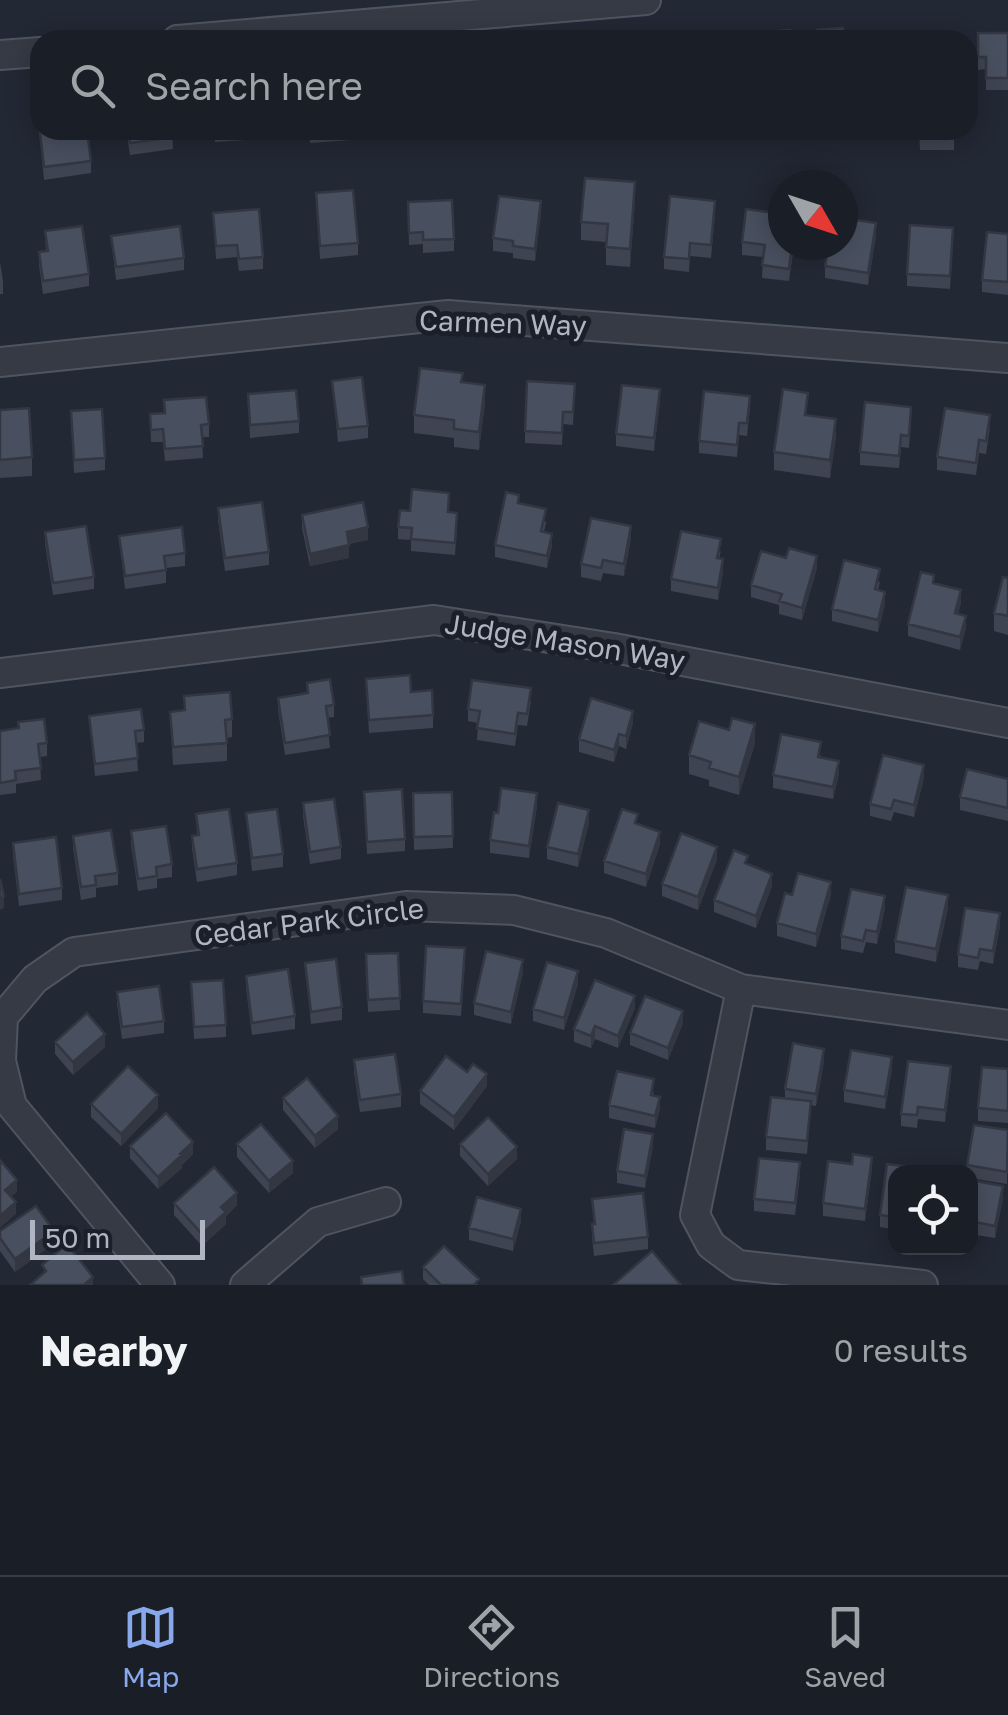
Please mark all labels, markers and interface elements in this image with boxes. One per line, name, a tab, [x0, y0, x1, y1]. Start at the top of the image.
search box	[30, 30, 978, 140]
icon: search	[65, 58, 120, 113]
text: Search here	[145, 63, 363, 108]
north arrow	[768, 170, 858, 260]
street label: Carmen Way	[419, 303, 588, 342]
street label: Judge Mason Way	[443, 606, 688, 677]
street label: Cedar Park Circle	[192, 891, 426, 952]
map controls	[888, 1165, 978, 1255]
button: locate	[888, 1165, 978, 1255]
scale bar	[30, 1215, 205, 1260]
text: 50 m	[45, 1221, 110, 1254]
text: Nearby	[40, 1325, 188, 1375]
text: 0 results	[834, 1331, 968, 1369]
tab: Map	[122, 1600, 179, 1693]
tab: Directions	[423, 1600, 560, 1693]
tab: Saved	[804, 1600, 886, 1693]

